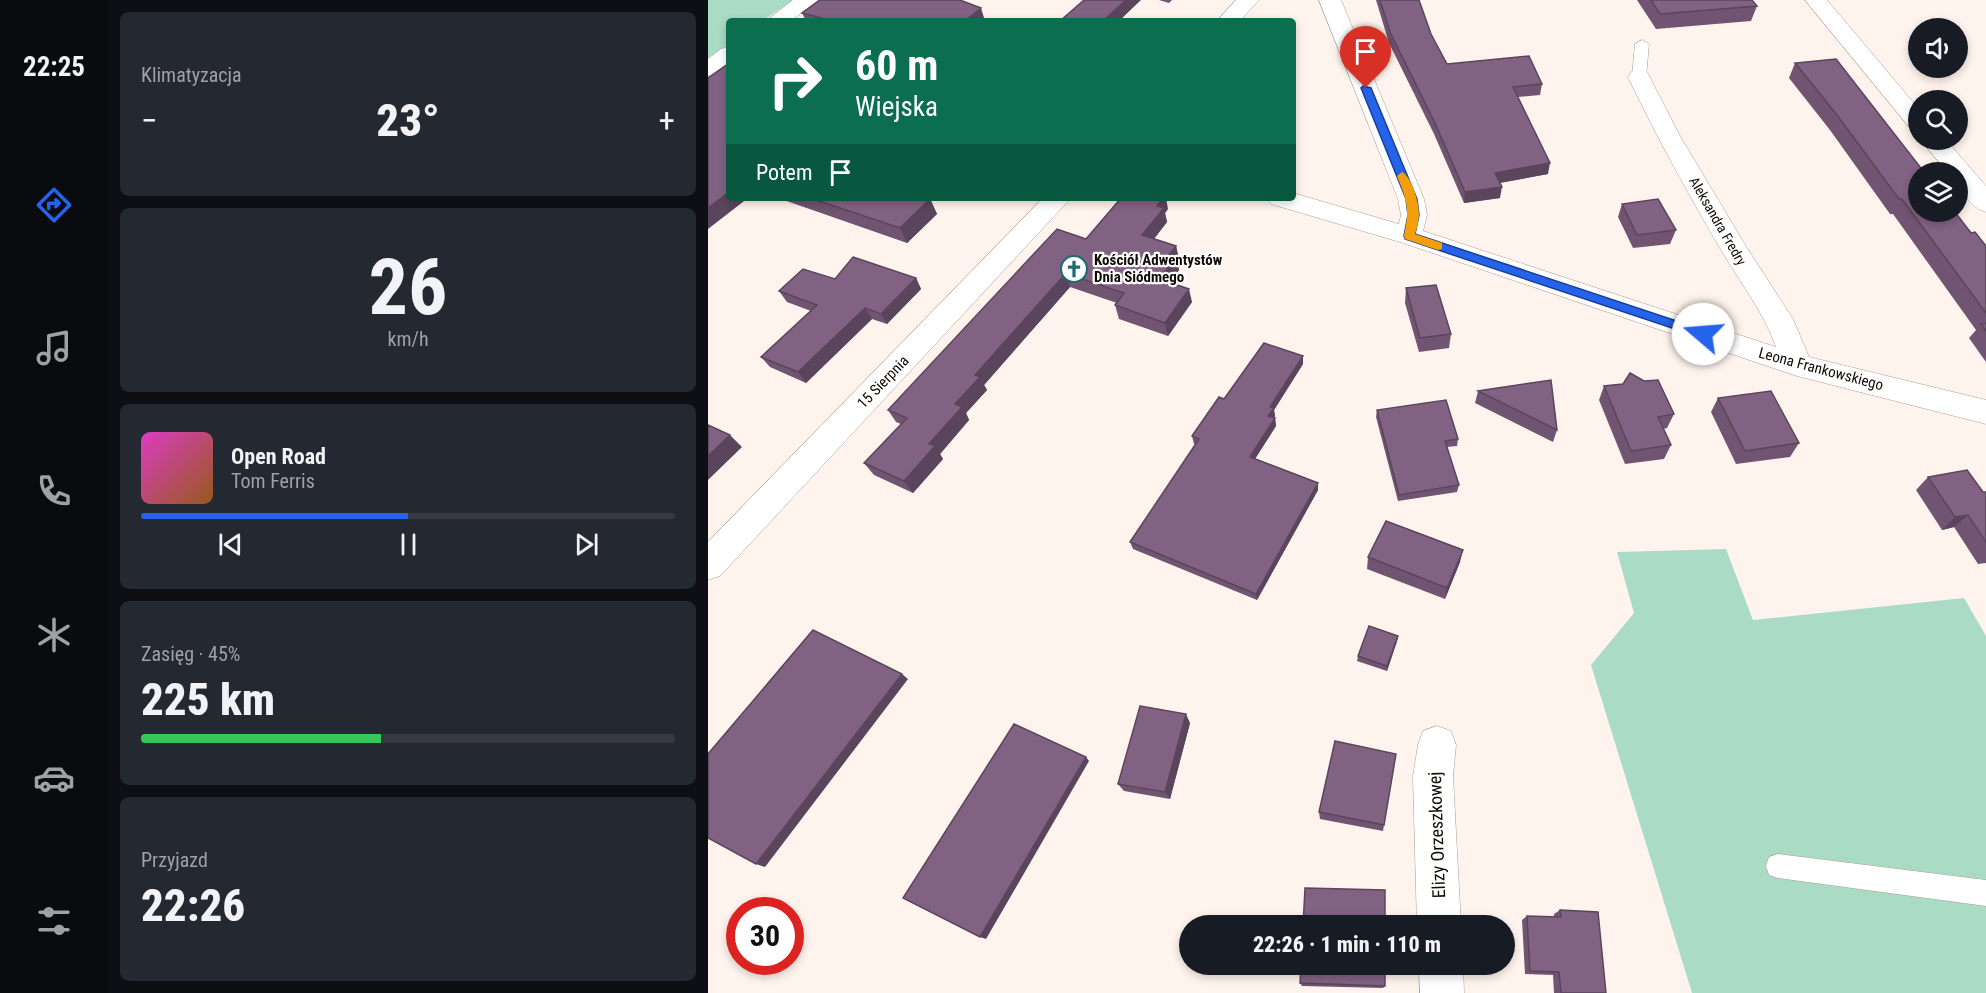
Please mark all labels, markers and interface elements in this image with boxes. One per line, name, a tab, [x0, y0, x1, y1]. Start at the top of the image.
map controls	[1908, 18, 1968, 222]
button: sound	[1908, 18, 1968, 78]
pin	[1340, 26, 1391, 88]
icon: arrive	[1349, 35, 1382, 68]
text: 60 m	[855, 41, 938, 90]
icon: right	[756, 42, 834, 120]
text: 22:25	[23, 51, 85, 83]
text: Klimatyzacja	[141, 63, 242, 87]
button: search	[1908, 90, 1968, 150]
text: Wiejska	[855, 91, 938, 123]
text: 23°	[376, 94, 440, 147]
text: −	[141, 101, 158, 140]
text: +	[659, 101, 675, 140]
icon: arrive	[824, 156, 857, 189]
text: Potem	[756, 160, 812, 185]
button: layers	[1908, 162, 1968, 222]
street label: Aleksandra Fredry	[1686, 174, 1750, 268]
icon: directions	[33, 184, 75, 226]
text: 26	[369, 242, 447, 333]
place label: Kościół Adwentystów Dnia Siódmego	[1094, 251, 1223, 286]
church icon: Kościół Adwentystów Dnia Siódmego	[1059, 254, 1089, 284]
position arrow	[1671, 302, 1735, 366]
icon: music	[33, 327, 75, 369]
text: km/h	[387, 327, 429, 351]
street label: Leona Frankowskiego	[1757, 344, 1885, 394]
street label: 15 Sierpnia	[853, 352, 913, 412]
text: Open Road	[231, 444, 326, 469]
text: Tom Ferris	[231, 469, 315, 493]
icon: phone	[33, 470, 75, 512]
icon: previous	[214, 528, 247, 561]
icon: pause	[392, 528, 425, 561]
icon: next	[570, 528, 603, 561]
icon: climate	[33, 614, 75, 656]
text: Zasięg · 45%	[141, 642, 240, 666]
text: 225 km	[141, 673, 275, 726]
icon: car	[33, 757, 75, 799]
street label: Elizy Orzeszkowej	[1424, 771, 1449, 899]
text: Przyjazd	[141, 848, 208, 872]
text: 22:26	[141, 879, 245, 932]
speed limit sign: 30	[726, 897, 804, 975]
icon: filters	[33, 900, 75, 942]
text: 22:26 · 1 min · 110 m	[1253, 932, 1441, 957]

